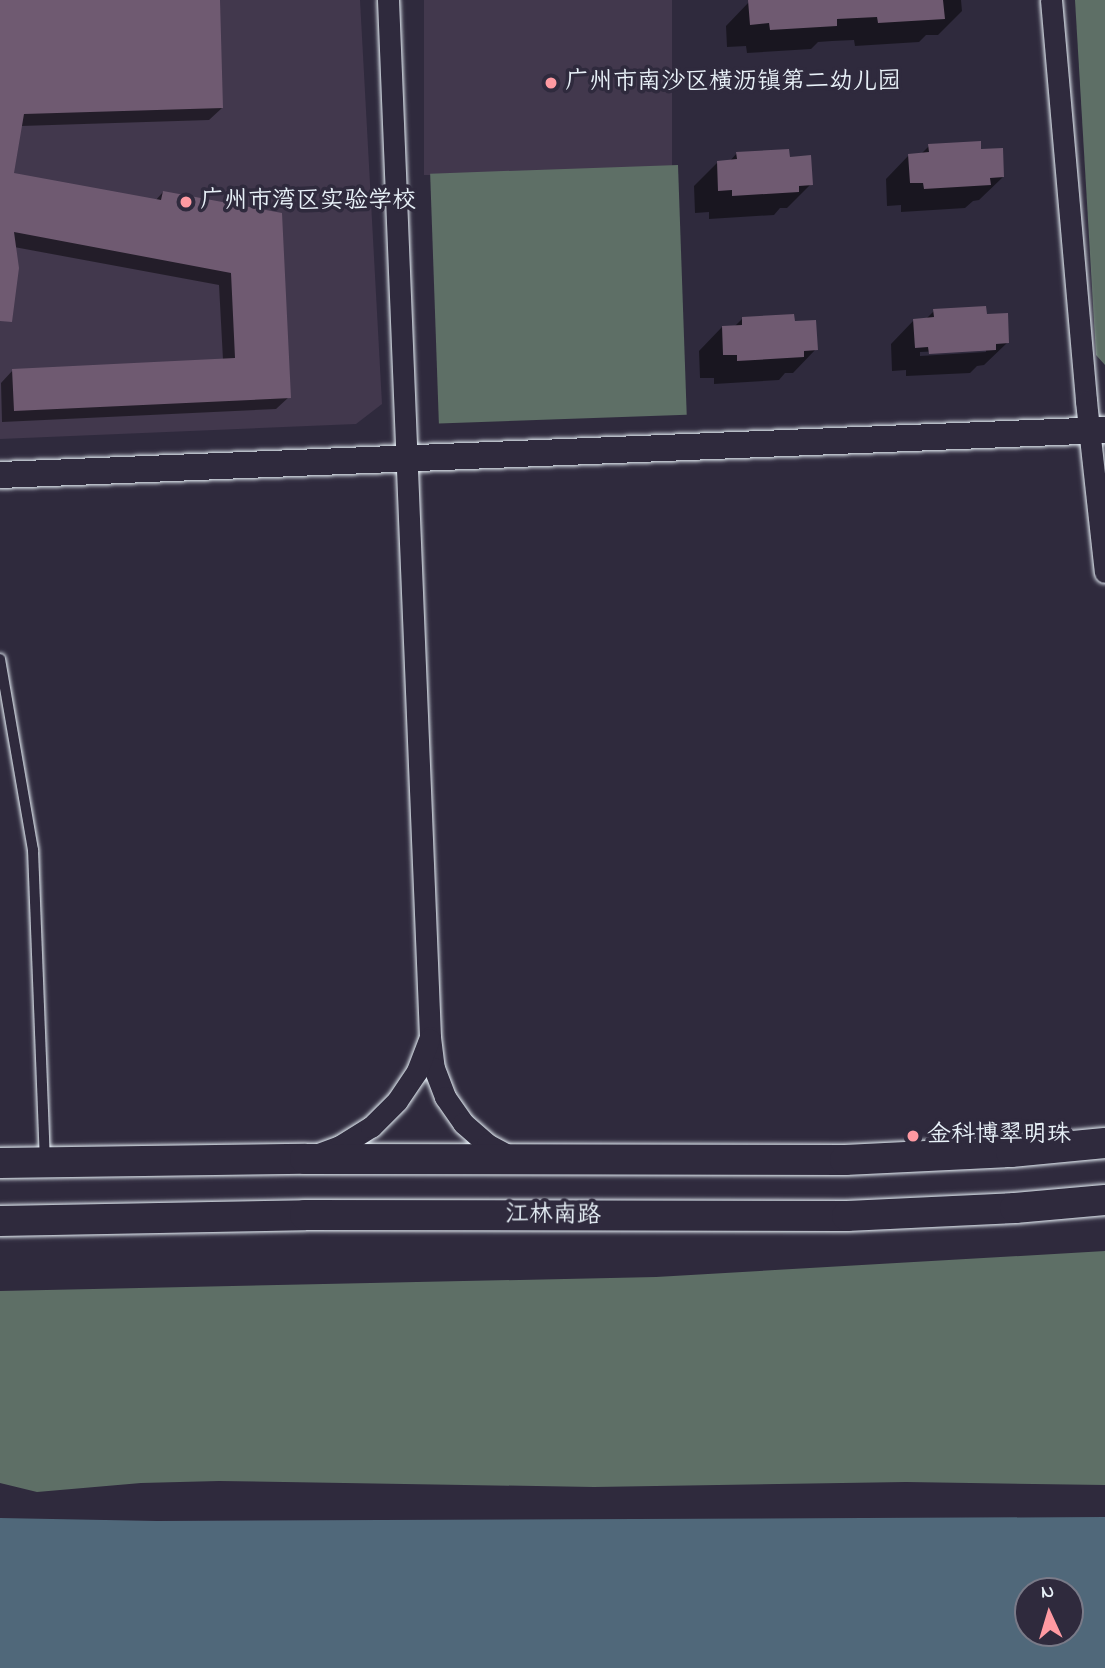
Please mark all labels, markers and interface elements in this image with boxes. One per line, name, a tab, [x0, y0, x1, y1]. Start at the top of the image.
place label: 广州市南沙区横沥镇第二幼儿园	[565, 69, 901, 97]
marker: 广州市南沙区横沥镇第二幼儿园	[543, 75, 559, 91]
place label: 广州市湾区实验学校	[200, 188, 416, 216]
marker: 广州市湾区实验学校	[178, 194, 194, 210]
place label: 金科博翠明珠	[927, 1122, 1071, 1150]
marker: 金科博翠明珠	[905, 1128, 921, 1144]
street label: 江林南路	[505, 1201, 601, 1231]
north arrow	[1014, 1577, 1084, 1647]
text: N	[1040, 1579, 1055, 1606]

